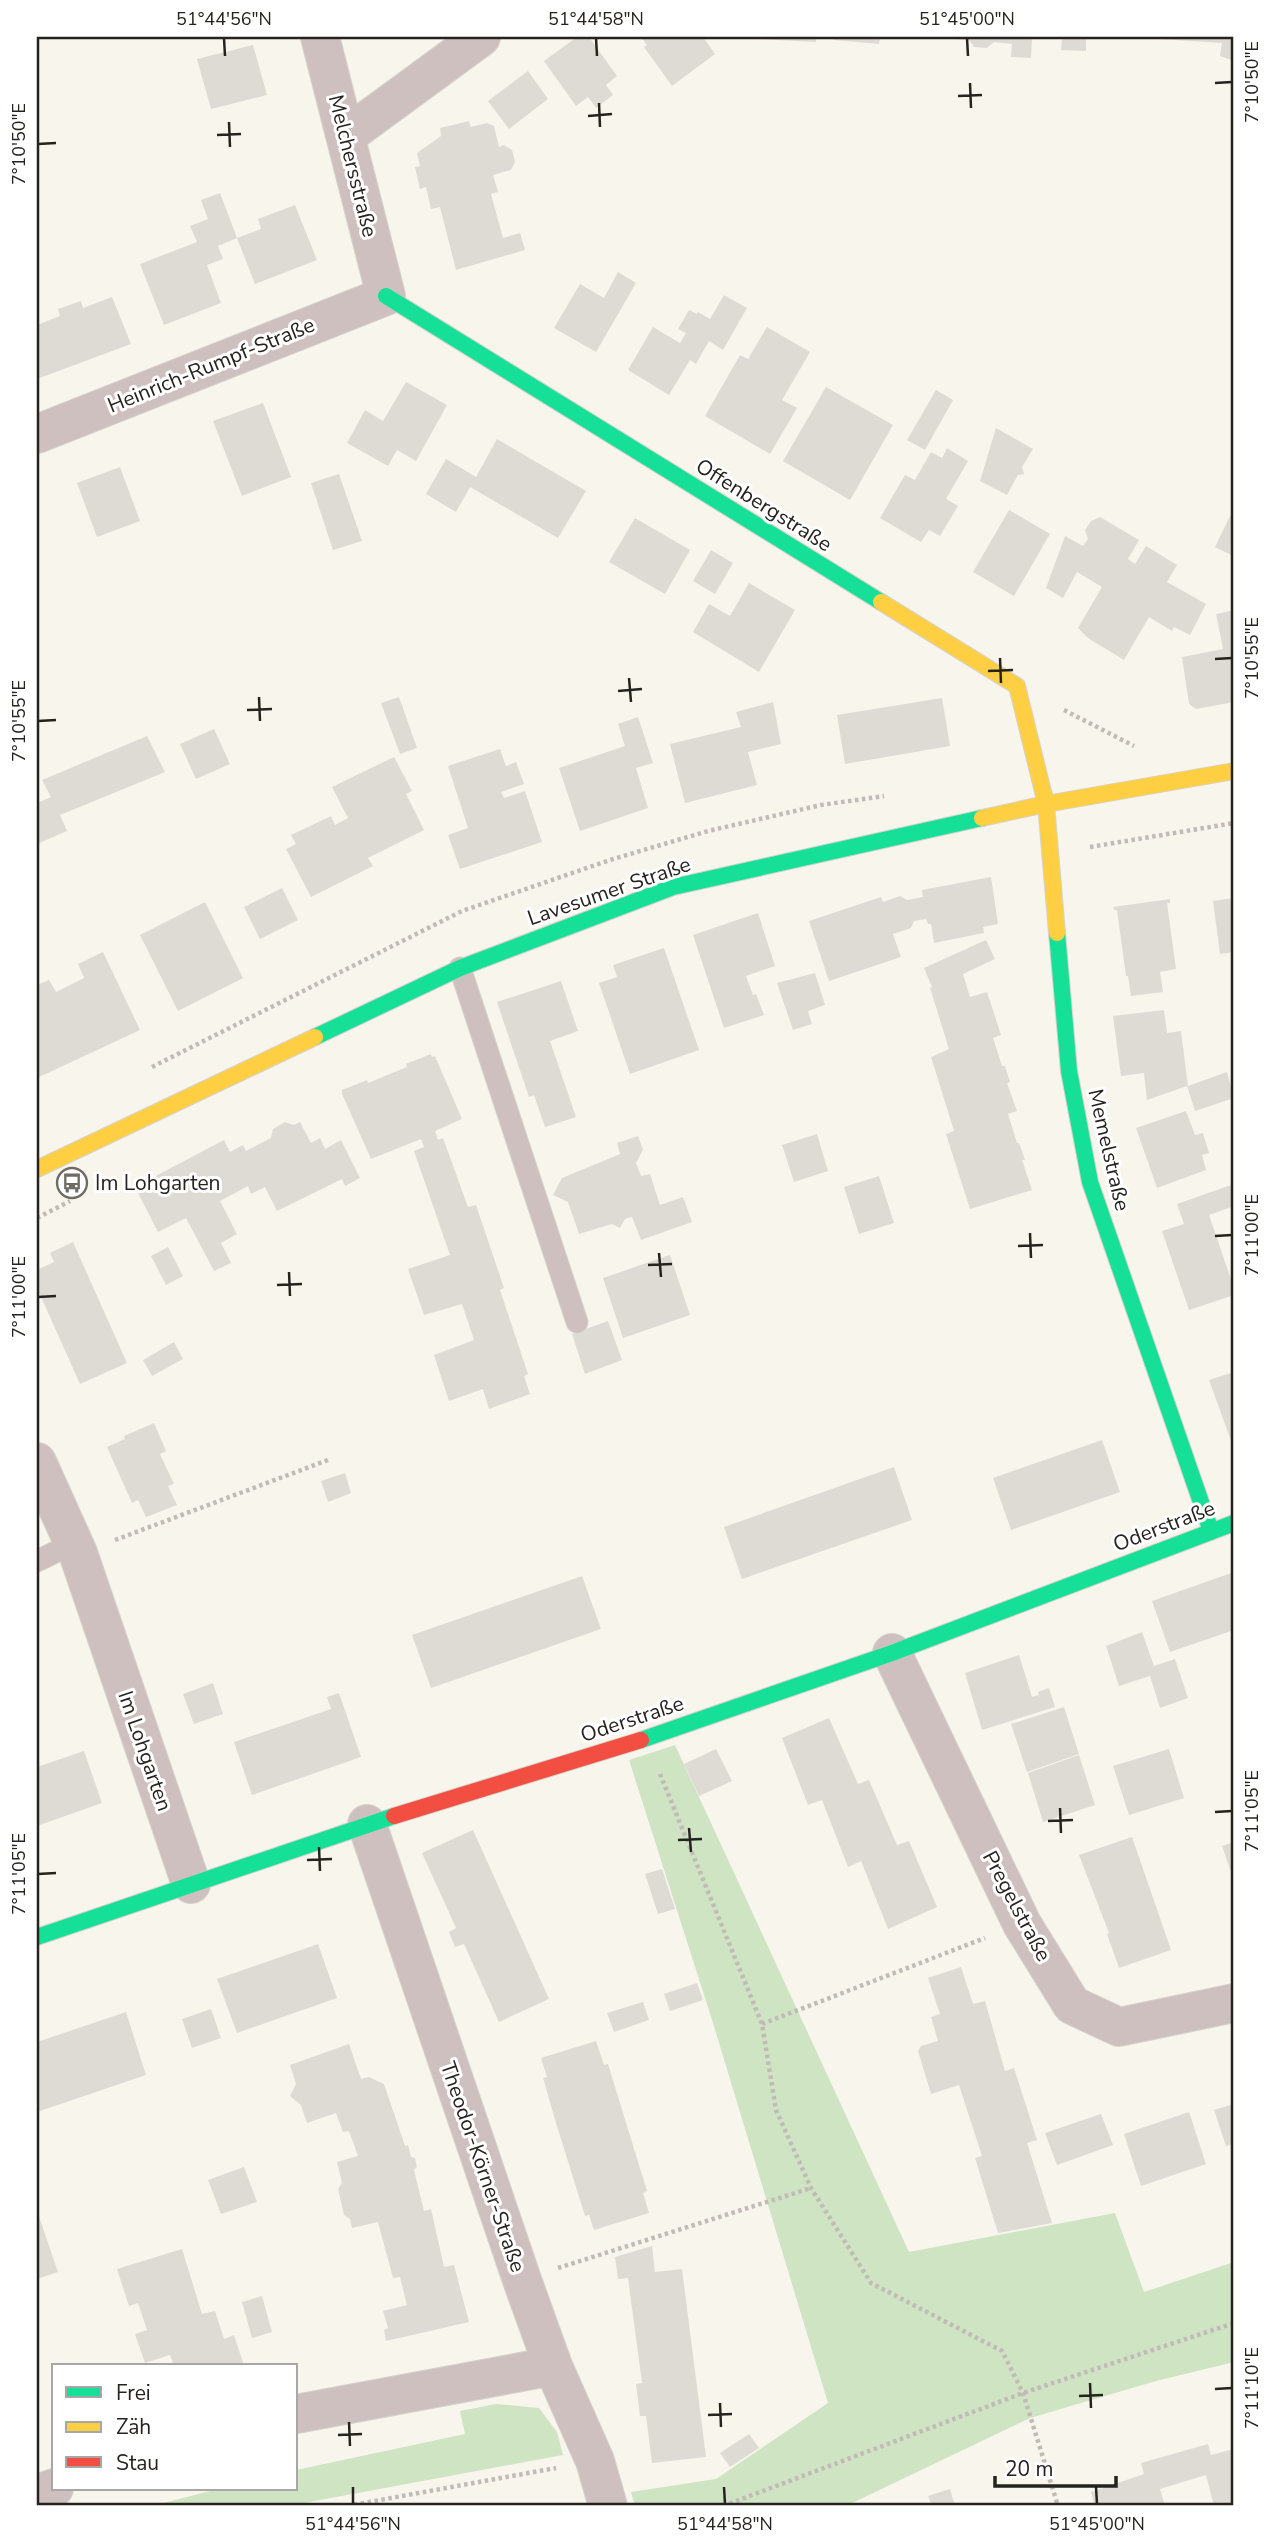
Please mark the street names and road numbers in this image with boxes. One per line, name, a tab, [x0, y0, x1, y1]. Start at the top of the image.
street label: Melchersstraße	[322, 92, 384, 240]
street label: Heinrich-Rumpf-Straße	[103, 311, 319, 419]
street label: Offenbergstraße	[691, 452, 837, 558]
street label: Lavesumer Straße	[524, 850, 694, 932]
street label: Memelstraße	[1081, 1086, 1137, 1214]
street label: Oderstraße	[1109, 1494, 1219, 1558]
street label: Im Lohgarten	[111, 1687, 179, 1815]
street label: Oderstraße	[577, 1689, 687, 1749]
street label: Pregelstraße	[976, 1846, 1058, 1966]
street label: Theodor-Körner-Straße	[434, 2058, 532, 2276]

